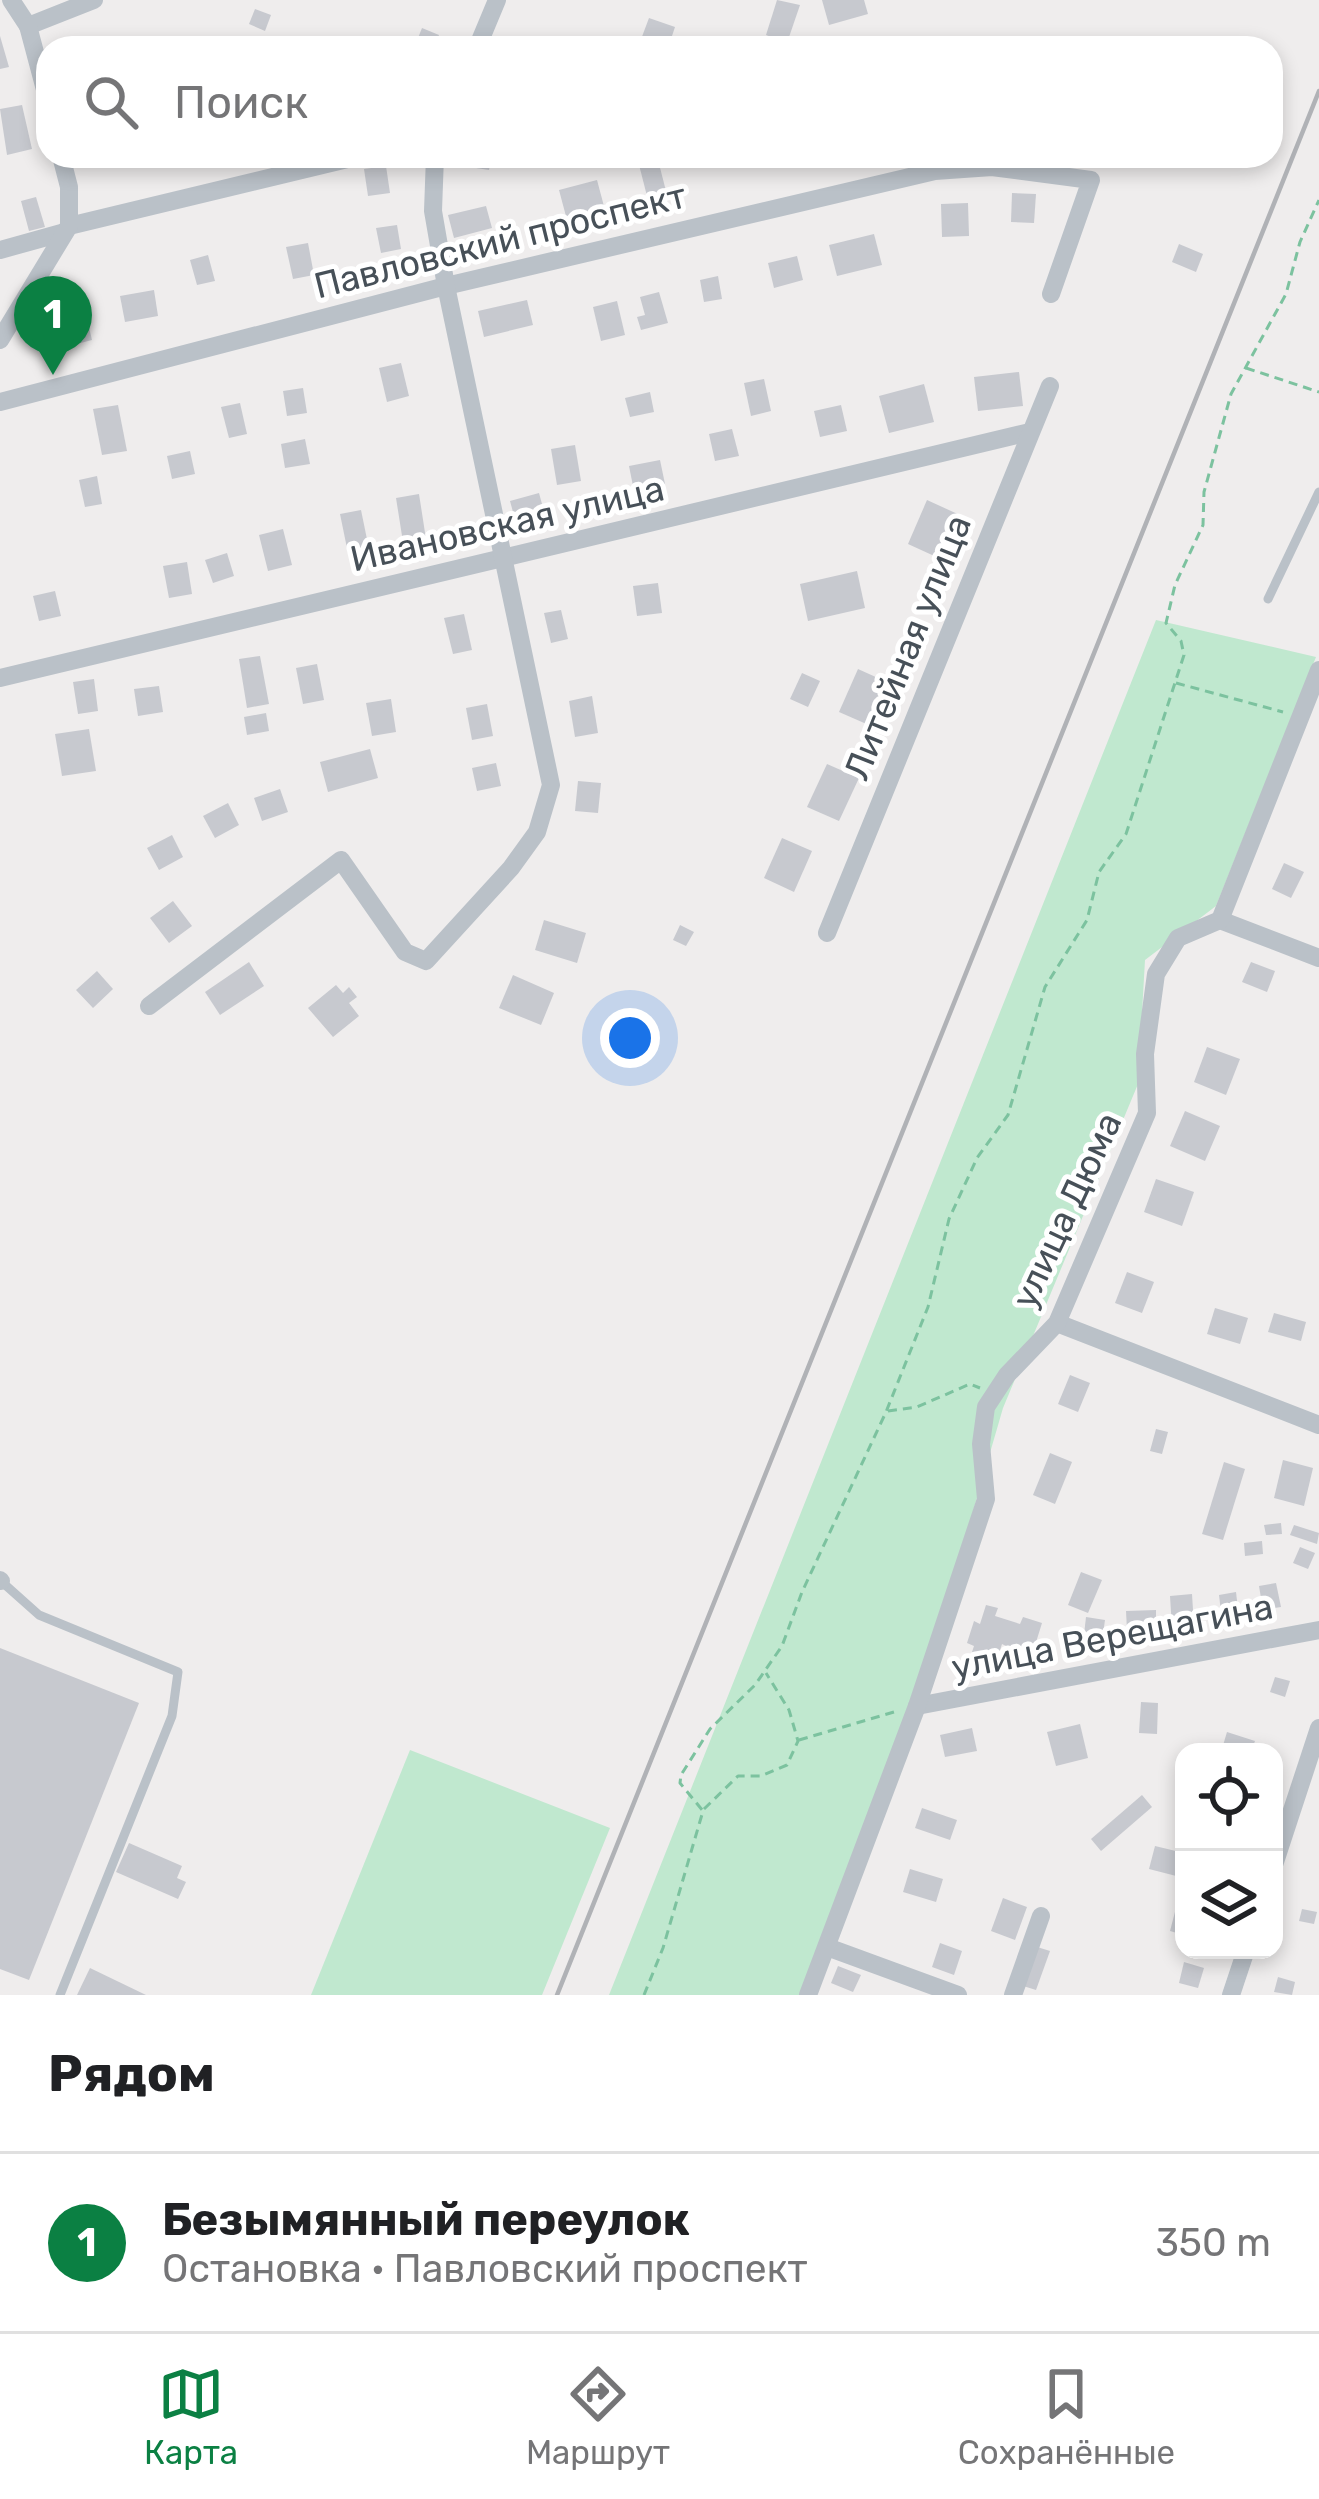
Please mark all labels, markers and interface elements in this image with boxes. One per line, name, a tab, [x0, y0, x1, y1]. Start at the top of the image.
search box	[36, 36, 1283, 168]
icon: search	[78, 69, 144, 135]
text: Поиск	[174, 76, 308, 129]
street label: Павловский проспект	[310, 173, 691, 308]
pin: 1	[14, 276, 92, 375]
street label: Ивановская улица	[346, 466, 668, 580]
street label: Литейная улица	[835, 509, 980, 786]
your location	[600, 1008, 660, 1068]
street label: улица Дюма	[1002, 1106, 1131, 1315]
street label: улица Верещагина	[948, 1584, 1276, 1689]
map controls	[1175, 1743, 1283, 1959]
button: locate	[1175, 1743, 1283, 1851]
button: layers	[1175, 1851, 1283, 1959]
text: Рядом	[48, 2043, 215, 2104]
text: Безымянный переулок	[162, 2193, 690, 2246]
text: 1	[77, 2220, 97, 2266]
text: 350 m	[1155, 2220, 1271, 2266]
text: Остановка · Павловский проспект	[162, 2246, 808, 2292]
tab: Карта	[144, 2361, 238, 2472]
tab: Маршрут	[526, 2361, 670, 2472]
tab: Сохранённые	[958, 2361, 1175, 2472]

